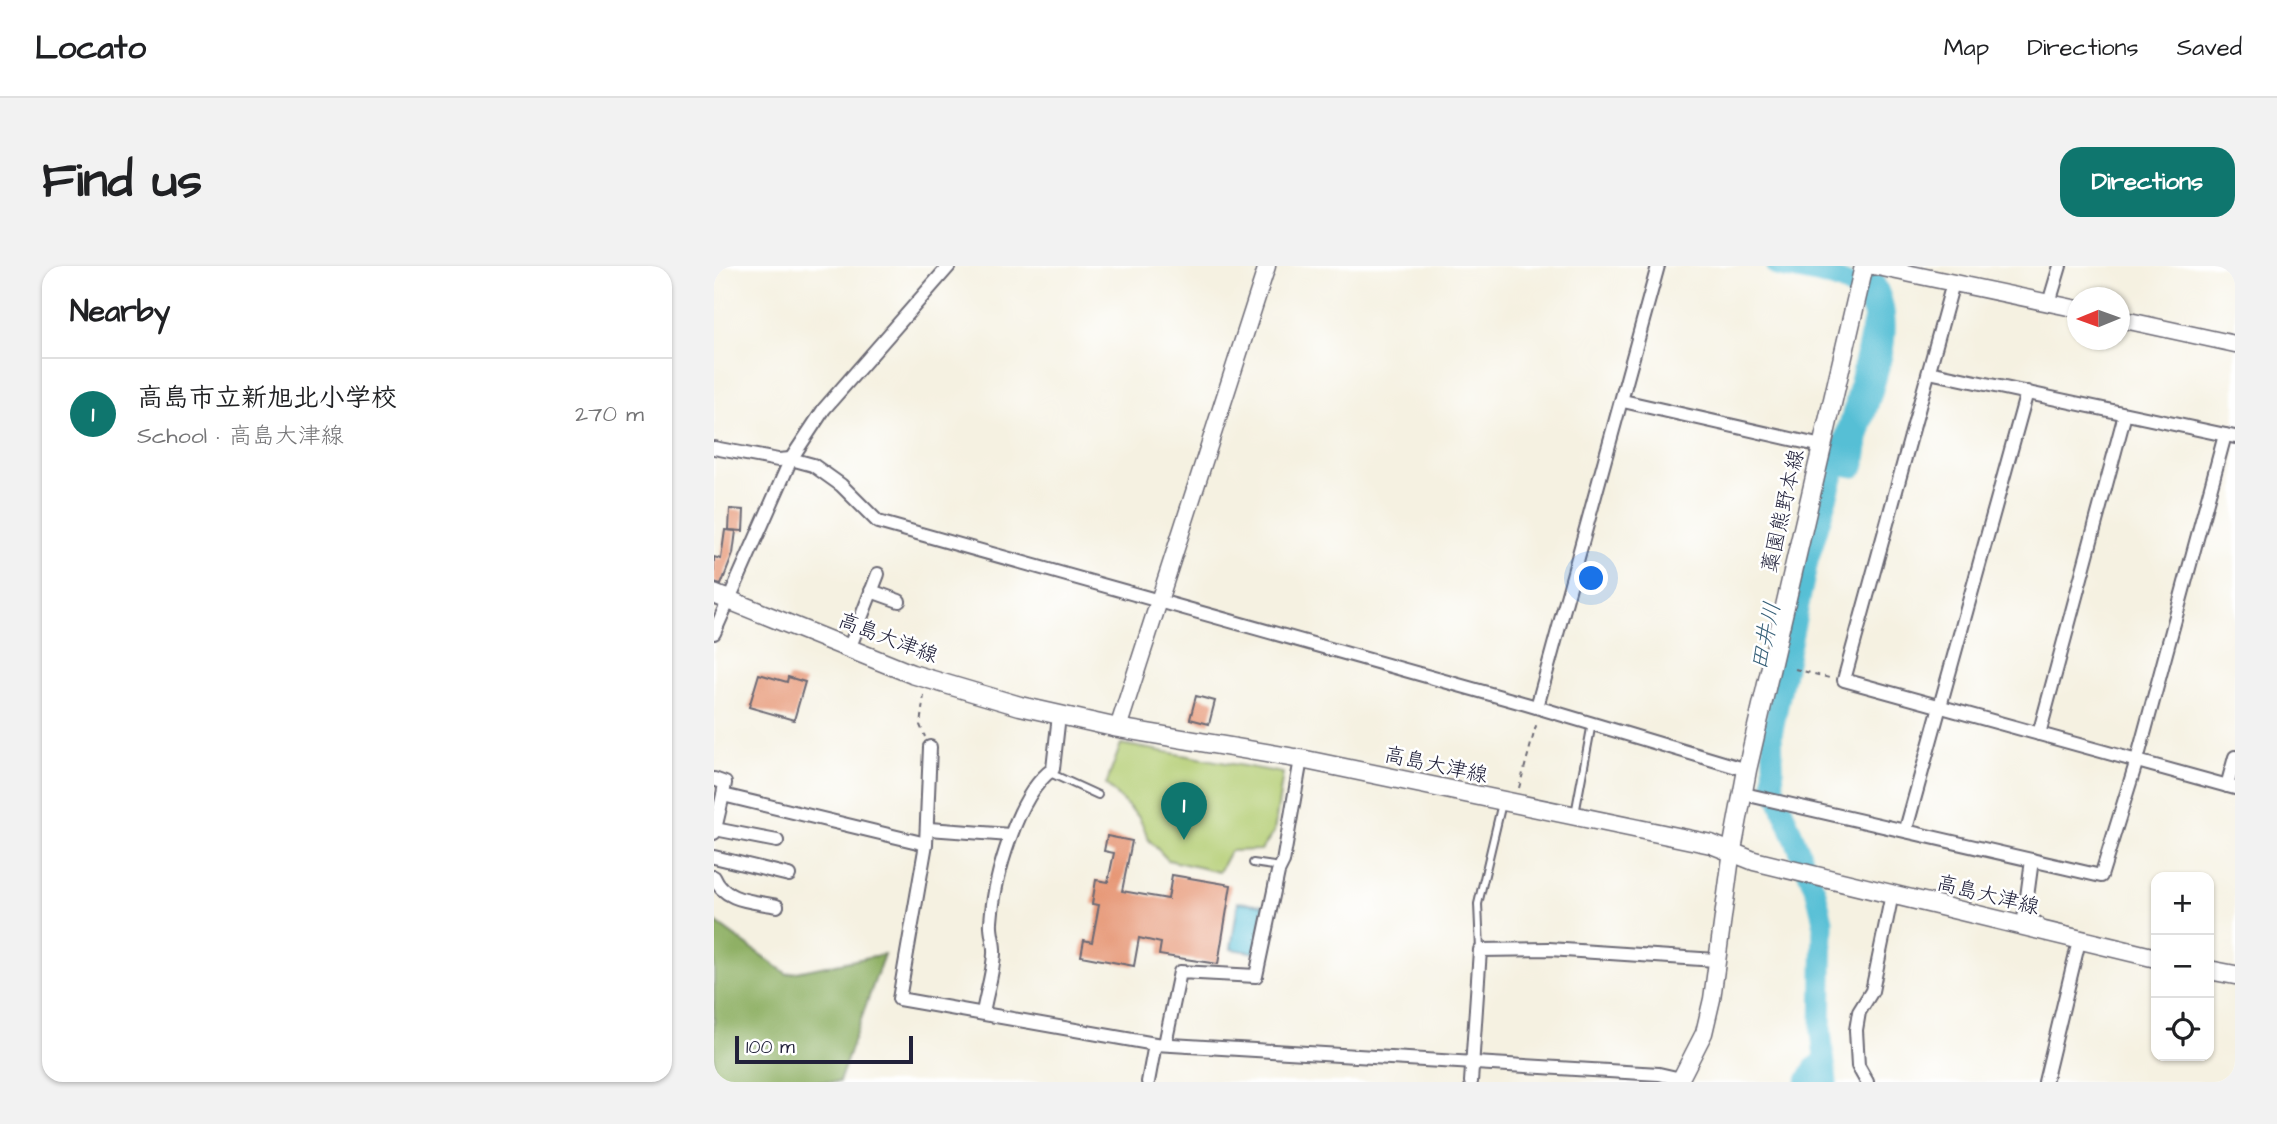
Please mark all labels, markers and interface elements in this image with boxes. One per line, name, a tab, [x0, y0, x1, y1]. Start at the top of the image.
text: Locato	[35, 25, 146, 71]
text: Map	[1944, 31, 1989, 65]
text: Directions	[2027, 31, 2139, 65]
text: Saved	[2177, 31, 2242, 65]
button: Directions	[2060, 147, 2235, 217]
text: Find us	[42, 148, 202, 216]
north arrow	[2067, 287, 2130, 350]
text: Nearby	[70, 291, 170, 333]
text: 高島市立新旭北小学校	[137, 380, 397, 416]
text: 1	[92, 398, 94, 430]
text: 270 m	[575, 398, 644, 430]
text: School · 高島大津線	[137, 420, 344, 452]
street label: 藁園熊野本線	[1755, 446, 1811, 576]
your location	[1574, 561, 1608, 595]
water label: 田井川	[1743, 599, 1789, 673]
street label: 高島大津線	[834, 606, 942, 670]
street label: 高島大津線	[1382, 740, 1490, 790]
pin: 1	[1161, 782, 1207, 840]
street label: 高島大津線	[1934, 868, 2042, 922]
map controls	[2151, 872, 2214, 1061]
button: +	[2151, 872, 2214, 935]
button: −	[2151, 935, 2214, 998]
button: locate	[2151, 998, 2214, 1061]
scale bar	[735, 1033, 914, 1065]
text: 100 m	[746, 1034, 795, 1061]

